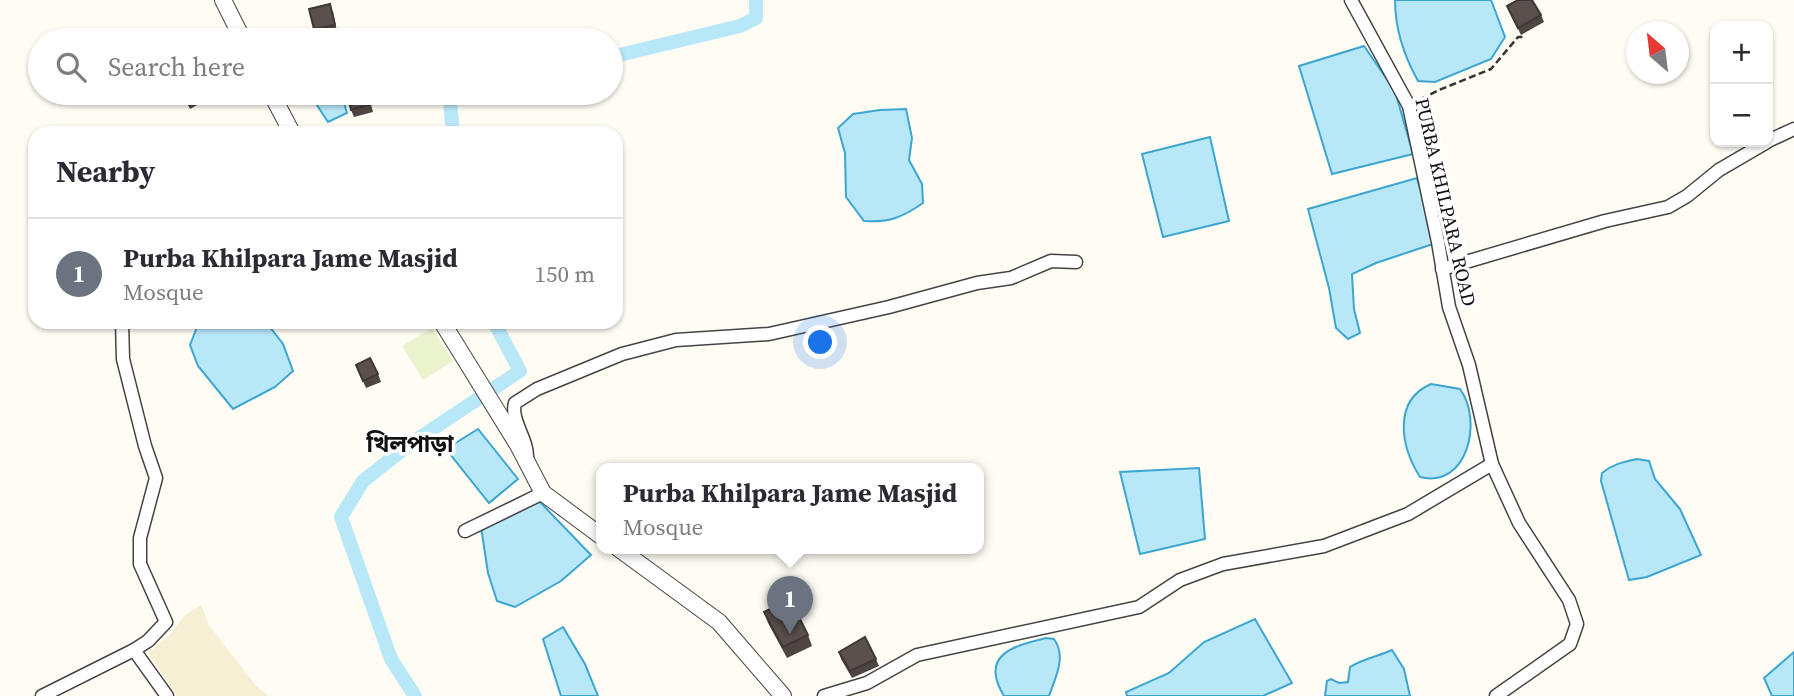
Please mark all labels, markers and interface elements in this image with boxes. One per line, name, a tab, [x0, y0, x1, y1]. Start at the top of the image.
north arrow	[1626, 21, 1689, 84]
map controls	[1710, 21, 1773, 147]
button: +	[1710, 21, 1773, 84]
search box	[28, 28, 623, 105]
icon: search	[52, 48, 90, 86]
text: Search here	[108, 49, 245, 85]
button: −	[1710, 84, 1773, 147]
street label: PURBA KHILPARA ROAD	[1409, 95, 1483, 309]
text: Nearby	[56, 151, 155, 192]
text: Purba Khilpara Jame Masjid	[123, 240, 458, 276]
text: 1	[73, 258, 85, 290]
text: 150 m	[534, 258, 595, 290]
text: Mosque	[123, 276, 204, 308]
your location	[803, 325, 837, 359]
district label: খিলপাড়া	[366, 428, 454, 460]
popup	[596, 463, 984, 554]
text: Purba Khilpara Jame Masjid	[623, 475, 957, 511]
text: Mosque	[623, 511, 703, 543]
pin: 1	[767, 576, 813, 634]

